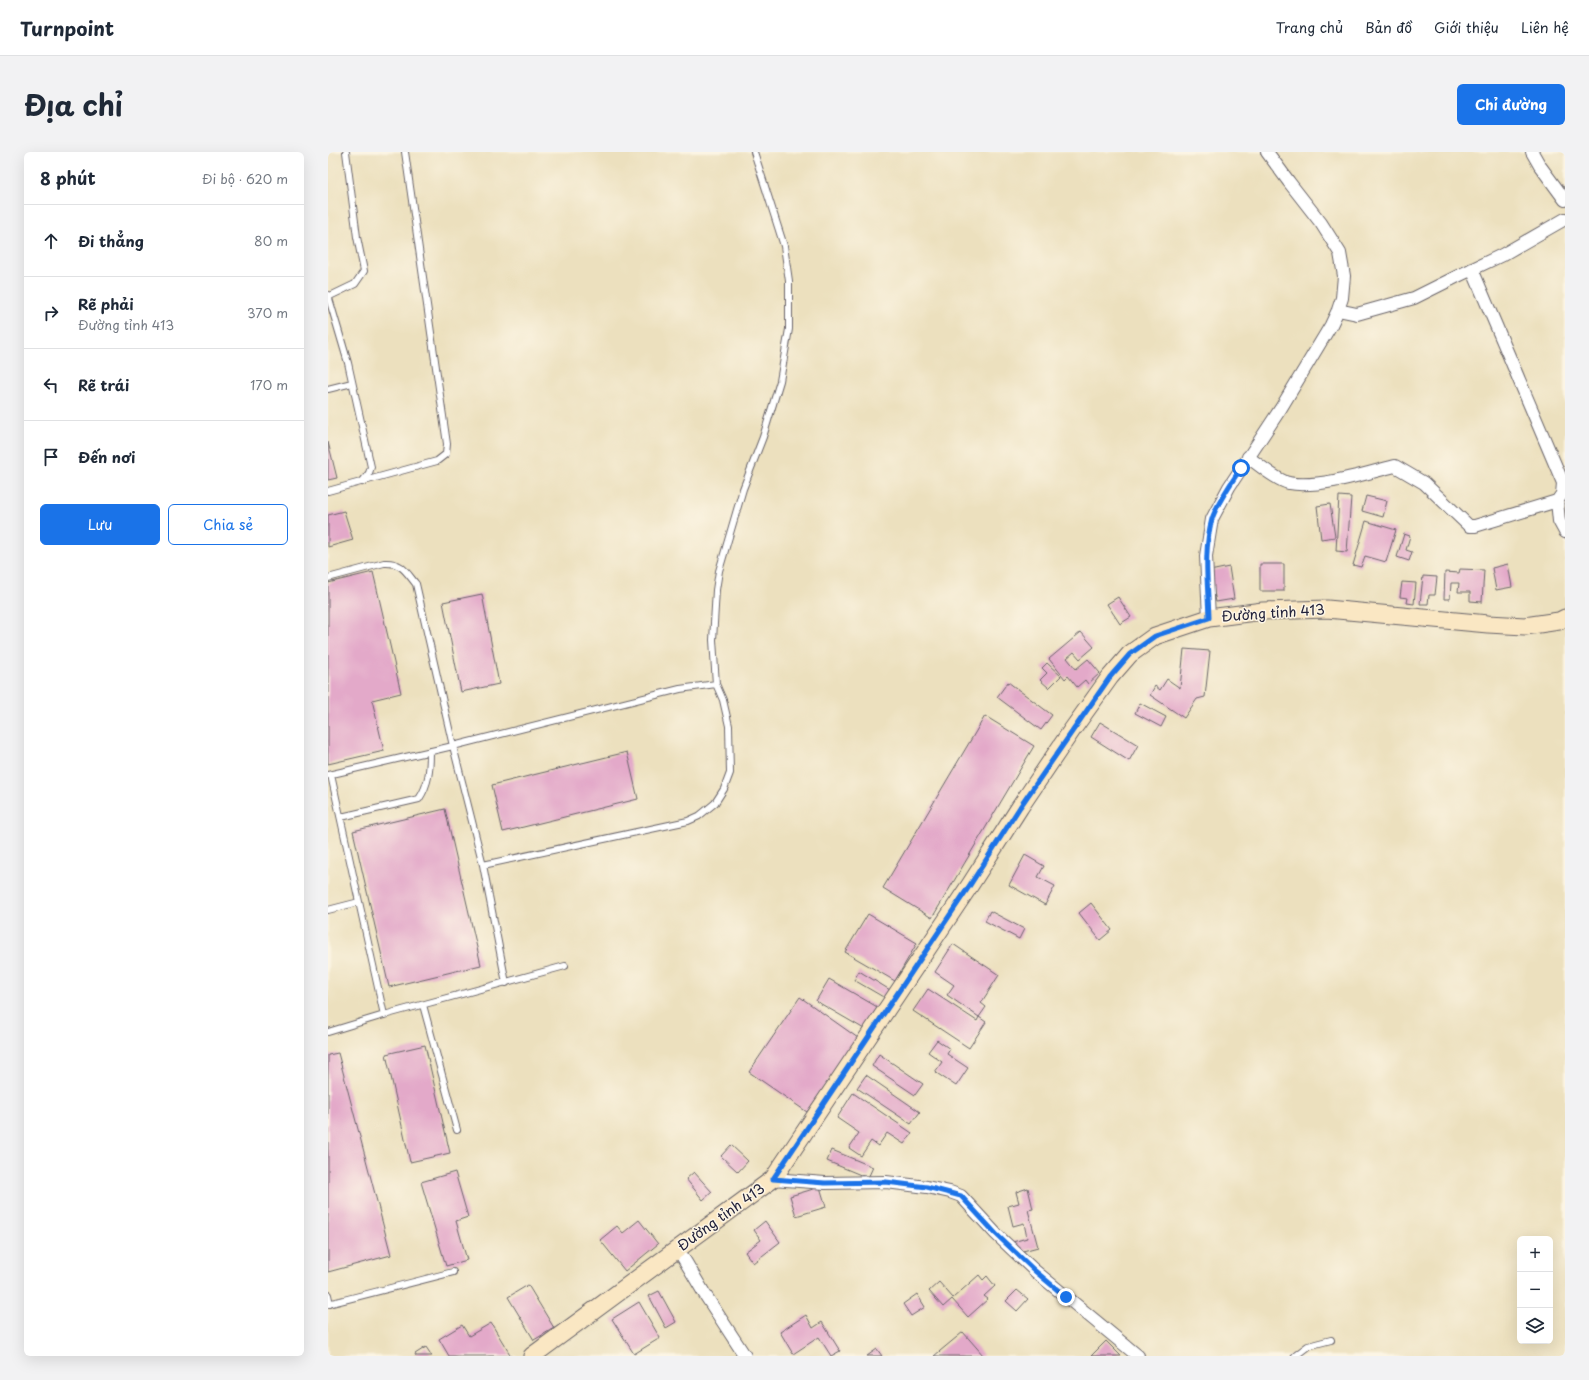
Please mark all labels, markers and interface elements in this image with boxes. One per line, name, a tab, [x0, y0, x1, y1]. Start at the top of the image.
text: Turnpoint	[20, 14, 114, 42]
text: Trang chủ	[1276, 17, 1343, 38]
text: Bản đồ	[1365, 17, 1412, 38]
text: Giới thiệu	[1434, 17, 1499, 38]
text: Liên hệ	[1521, 17, 1569, 38]
text: Địa chỉ	[24, 83, 123, 126]
button: Chỉ đường	[1457, 84, 1565, 125]
text: 8 phút	[40, 165, 96, 191]
text: Đi bộ · 620 m	[202, 169, 288, 188]
text: Đi thẳng	[78, 229, 144, 252]
icon: ahead	[40, 230, 62, 252]
text: 80 m	[254, 231, 288, 250]
text: Rẽ phải	[78, 292, 134, 315]
icon: right	[40, 302, 62, 324]
text: 370 m	[247, 303, 288, 322]
text: Đường tỉnh 413	[78, 315, 174, 334]
text: Rẽ trái	[78, 373, 129, 396]
icon: left	[40, 374, 62, 396]
text: 170 m	[250, 375, 288, 394]
text: Đến nơi	[78, 445, 135, 468]
icon: arrive	[40, 446, 62, 468]
route start	[1232, 459, 1250, 477]
button: Lưu	[40, 504, 160, 545]
button: Chia sẻ	[168, 504, 288, 545]
street label: Đường tỉnh 413	[1221, 598, 1325, 627]
street label: Đường tỉnh 413	[673, 1178, 769, 1256]
map controls	[1517, 1236, 1553, 1344]
button: +	[1517, 1236, 1553, 1272]
button: −	[1517, 1272, 1553, 1308]
route end	[1057, 1288, 1075, 1306]
button: layers	[1517, 1308, 1553, 1344]

